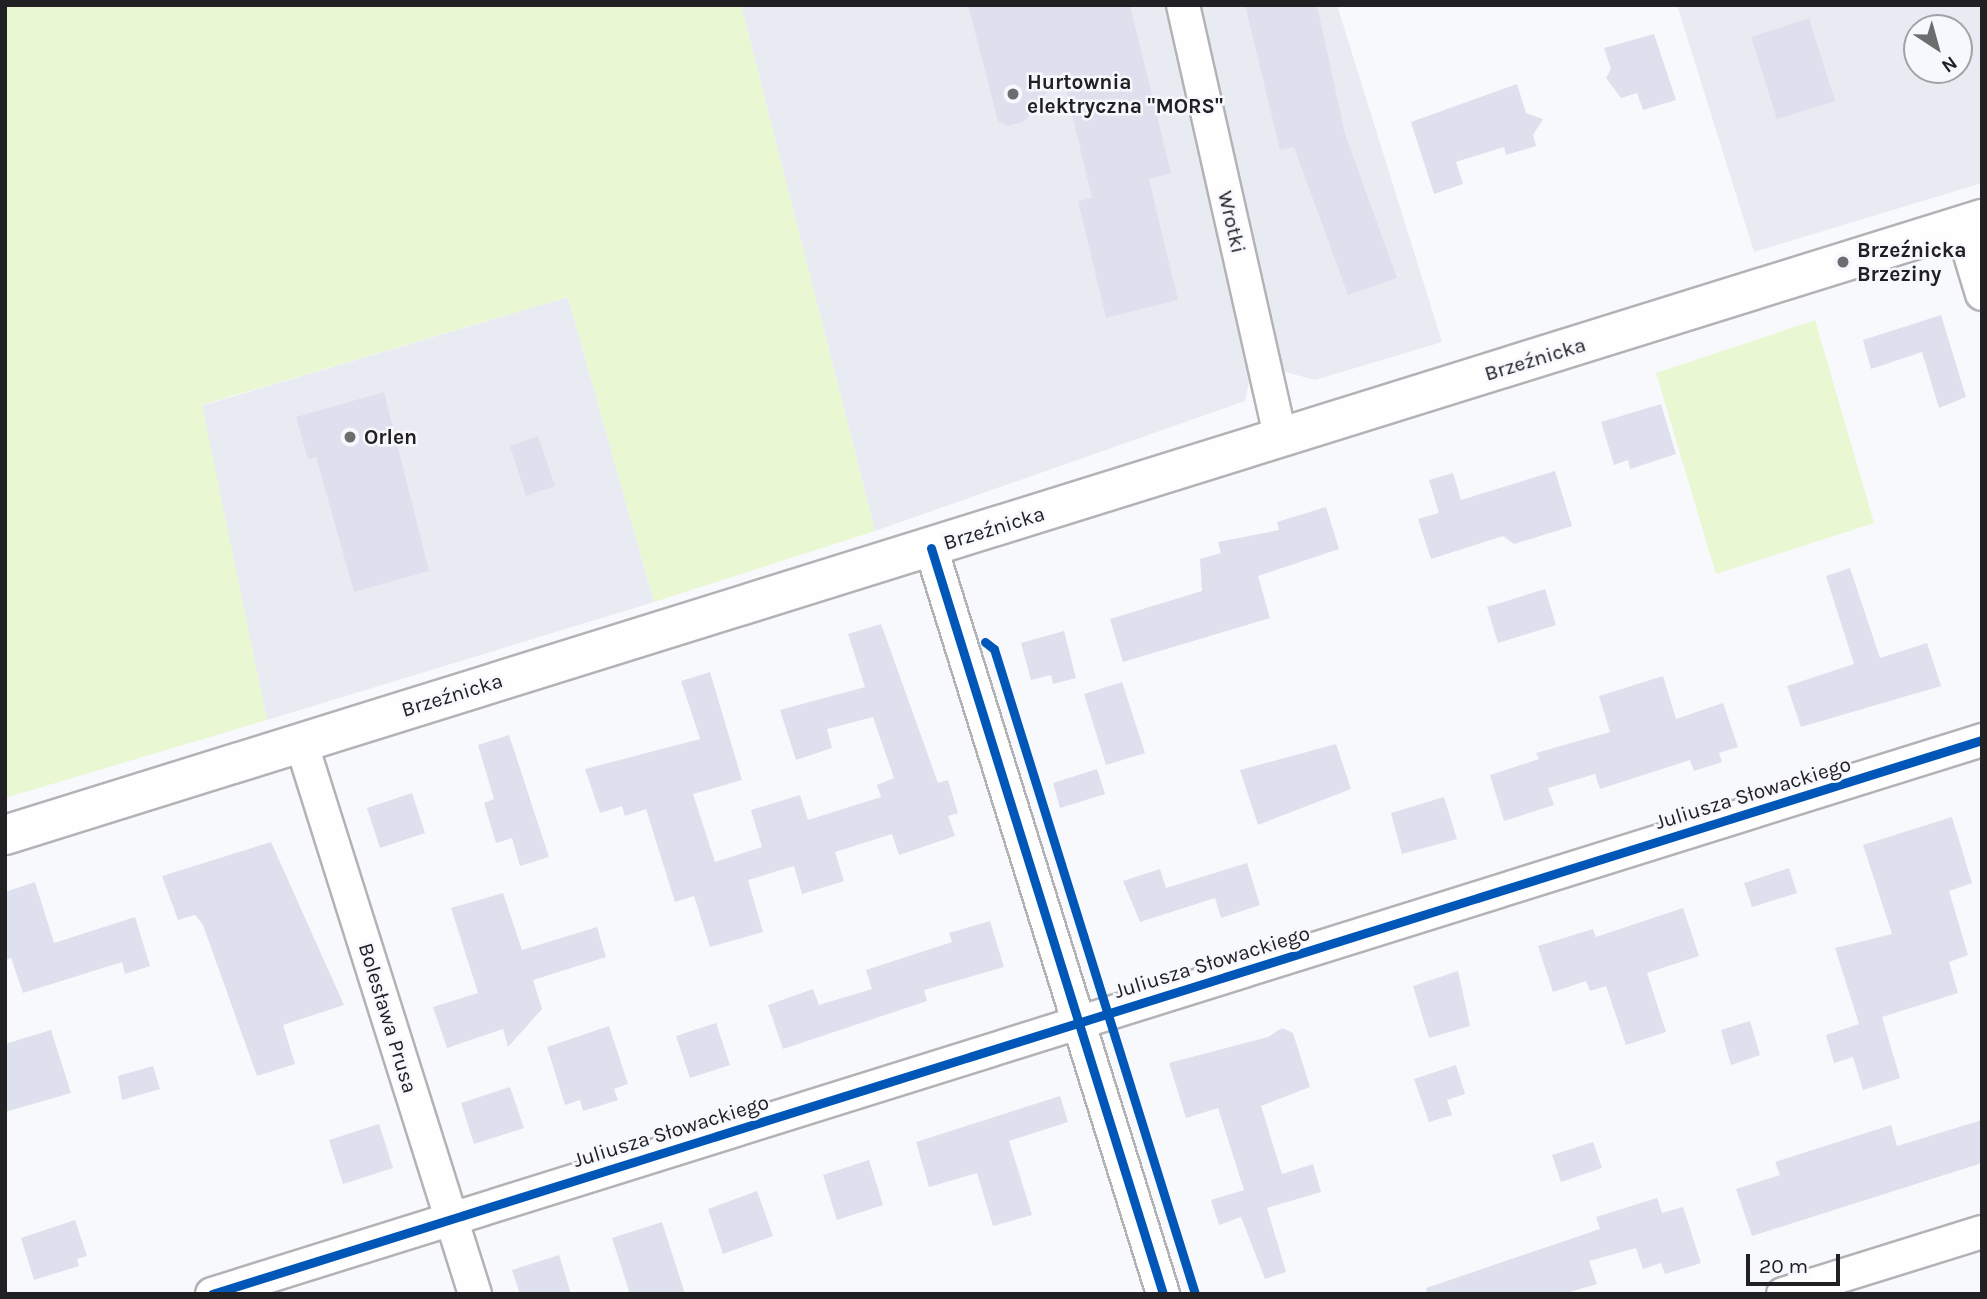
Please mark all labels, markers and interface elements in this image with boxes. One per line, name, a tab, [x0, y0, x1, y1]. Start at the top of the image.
north arrow	[1903, 14, 1973, 84]
text: N	[1937, 51, 1961, 77]
place label: Hurtownia elektryczna "MORS"	[1027, 69, 1223, 119]
marker: Hurtownia elektryczna "MORS"	[1005, 86, 1021, 102]
street label: Wrotki	[1213, 188, 1251, 256]
place label: Brzeźnicka Brzeziny	[1857, 237, 1967, 287]
marker: Brzeźnicka Brzeziny	[1835, 254, 1851, 270]
street label: Brzeźnicka	[1481, 332, 1589, 386]
place label: Orlen	[364, 424, 417, 450]
marker: Orlen	[342, 429, 358, 445]
street label: Brzeźnicka	[940, 501, 1048, 555]
street label: Brzeźnicka	[398, 668, 506, 722]
street label: Juliusza Słowackiego	[1652, 751, 1854, 835]
street label: Juliusza Słowackiego	[1111, 920, 1313, 1004]
street label: Bolesława Prusa	[353, 940, 423, 1096]
street label: Juliusza Słowackiego	[570, 1089, 772, 1173]
scale bar	[1749, 1240, 1843, 1284]
text: 20 m	[1759, 1254, 1808, 1278]

